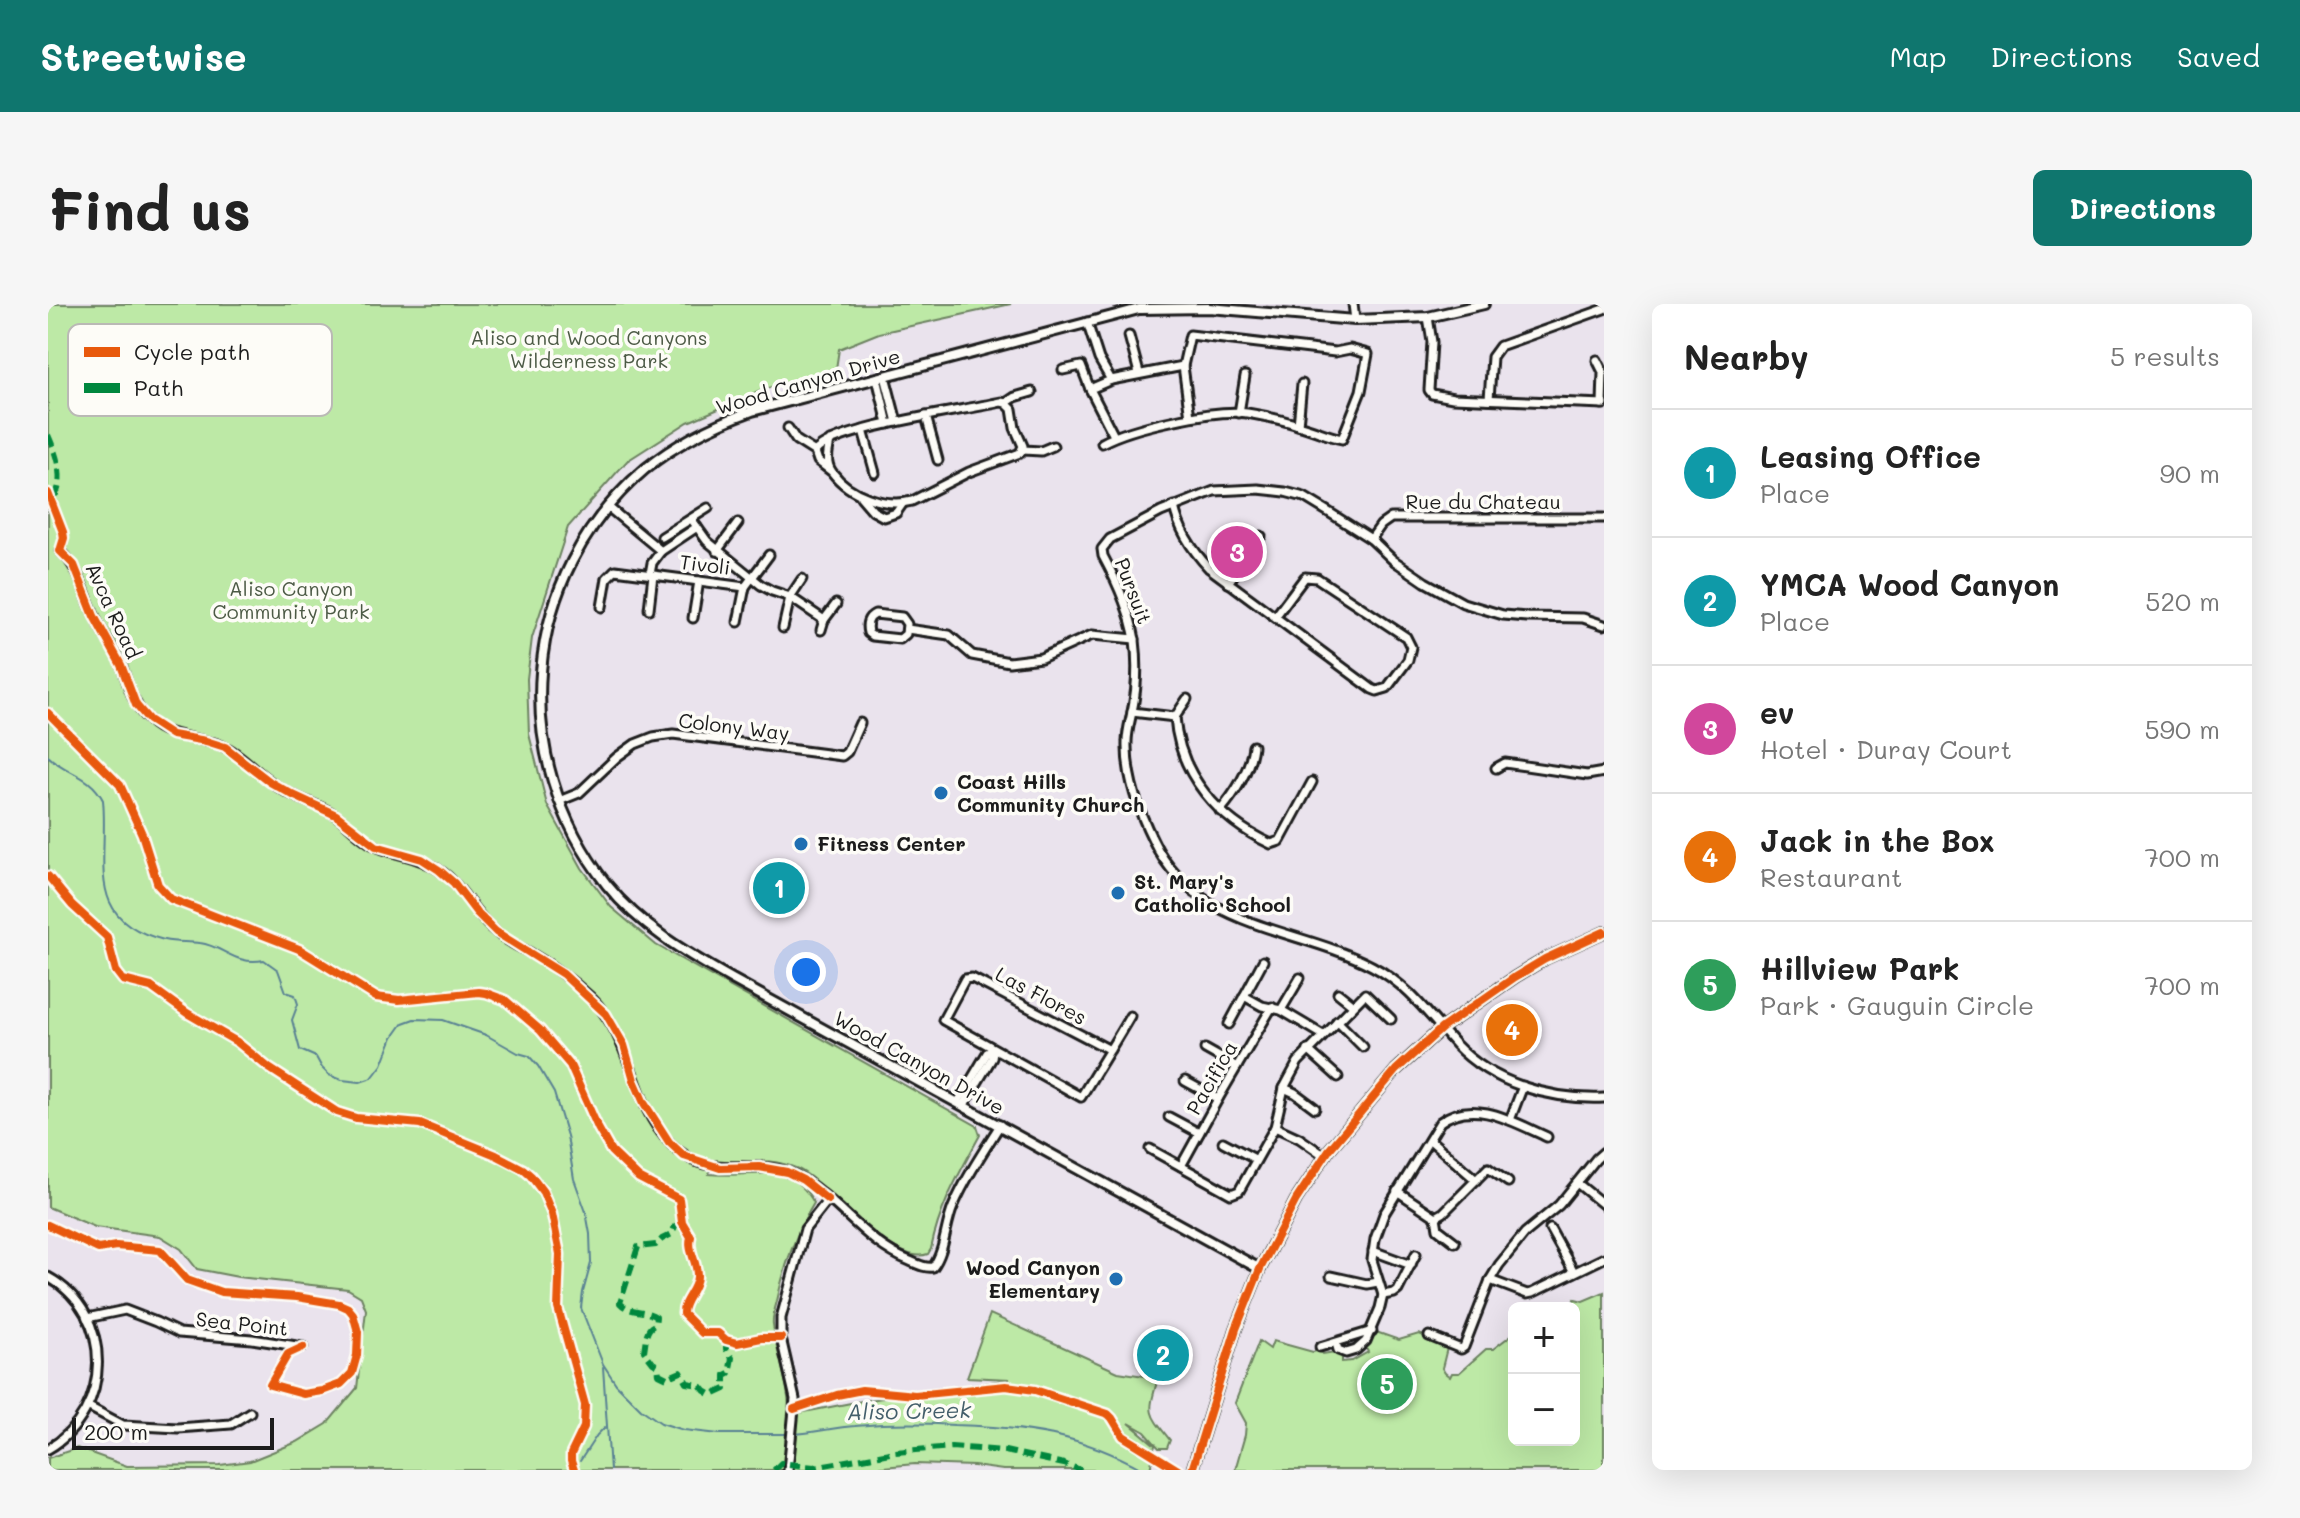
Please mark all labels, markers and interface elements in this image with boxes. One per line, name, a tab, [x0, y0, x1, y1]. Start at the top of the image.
text: Streetwise	[40, 31, 247, 81]
text: Map	[1890, 38, 1947, 74]
text: Directions	[1991, 38, 2133, 74]
text: Saved	[2177, 38, 2260, 74]
button: Directions	[2033, 170, 2252, 246]
text: Find us	[48, 172, 251, 245]
legend	[68, 324, 332, 416]
park label: Aliso and Wood Canyons Wilderness Park	[471, 324, 707, 373]
text: Nearby	[1684, 334, 1809, 379]
text: Cycle path	[134, 337, 250, 366]
text: 5 results	[2110, 339, 2220, 373]
street label: Wood Canyon Drive	[712, 342, 903, 420]
text: Path	[134, 373, 183, 402]
text: Leasing Office	[1760, 436, 1981, 476]
text: 1	[1704, 456, 1716, 490]
text: 90 m	[2160, 456, 2220, 490]
text: Place	[1760, 476, 1830, 510]
street label: Rue du Chateau	[1405, 488, 1561, 514]
pin: 3	[1211, 522, 1263, 582]
street label: Tivoli	[678, 548, 732, 580]
street label: Pursuit	[1109, 554, 1158, 627]
street label: Avca Road	[80, 558, 147, 663]
text: YMCA Wood Canyon	[1760, 564, 2059, 604]
park label: Aliso Canyon Community Park	[212, 575, 370, 624]
text: 2	[1703, 584, 1717, 618]
text: 520 m	[2145, 584, 2220, 618]
text: Place	[1760, 604, 1830, 638]
text: ev	[1760, 692, 1794, 732]
street label: Colony Way	[677, 706, 791, 746]
text: 3	[1702, 712, 1718, 746]
text: 590 m	[2144, 712, 2220, 746]
text: Hotel · Duray Court	[1760, 732, 2012, 766]
place label: Coast Hills Community Church	[957, 768, 1144, 817]
marker: Coast Hills Community Church	[932, 784, 950, 802]
text: Jack in the Box	[1760, 820, 1995, 860]
place label: Fitness Center	[817, 830, 966, 856]
marker: Fitness Center	[792, 835, 810, 853]
text: 4	[1702, 840, 1718, 874]
text: 700 m	[2144, 840, 2220, 874]
pin: 1	[753, 858, 805, 918]
text: Restaurant	[1760, 860, 1902, 894]
place label: St. Mary's Catholic School	[1134, 868, 1291, 917]
marker: St. Mary's Catholic School	[1109, 884, 1127, 902]
text: Hillview Park	[1760, 948, 1959, 988]
your location	[786, 952, 826, 992]
street label: Las Flores	[992, 960, 1091, 1030]
text: 5	[1702, 968, 1718, 1002]
text: 700 m	[2144, 968, 2220, 1002]
text: Park · Gauguin Circle	[1760, 988, 2034, 1022]
pin: 4	[1486, 1000, 1538, 1060]
street label: Wood Canyon Drive	[830, 1004, 1009, 1120]
street label: Pacifica	[1180, 1036, 1243, 1119]
place label: Wood Canyon Elementary	[966, 1254, 1100, 1303]
marker: Wood Canyon Elementary	[1107, 1270, 1125, 1288]
map controls	[1508, 1302, 1580, 1446]
button: +	[1508, 1302, 1580, 1374]
street label: Sea Point	[195, 1305, 290, 1341]
pin: 2	[1137, 1325, 1189, 1385]
pin: 5	[1361, 1354, 1413, 1414]
button: −	[1508, 1374, 1580, 1446]
water label: Aliso Creek	[847, 1395, 973, 1426]
scale bar	[72, 1414, 274, 1450]
text: 200 m	[84, 1417, 148, 1446]

